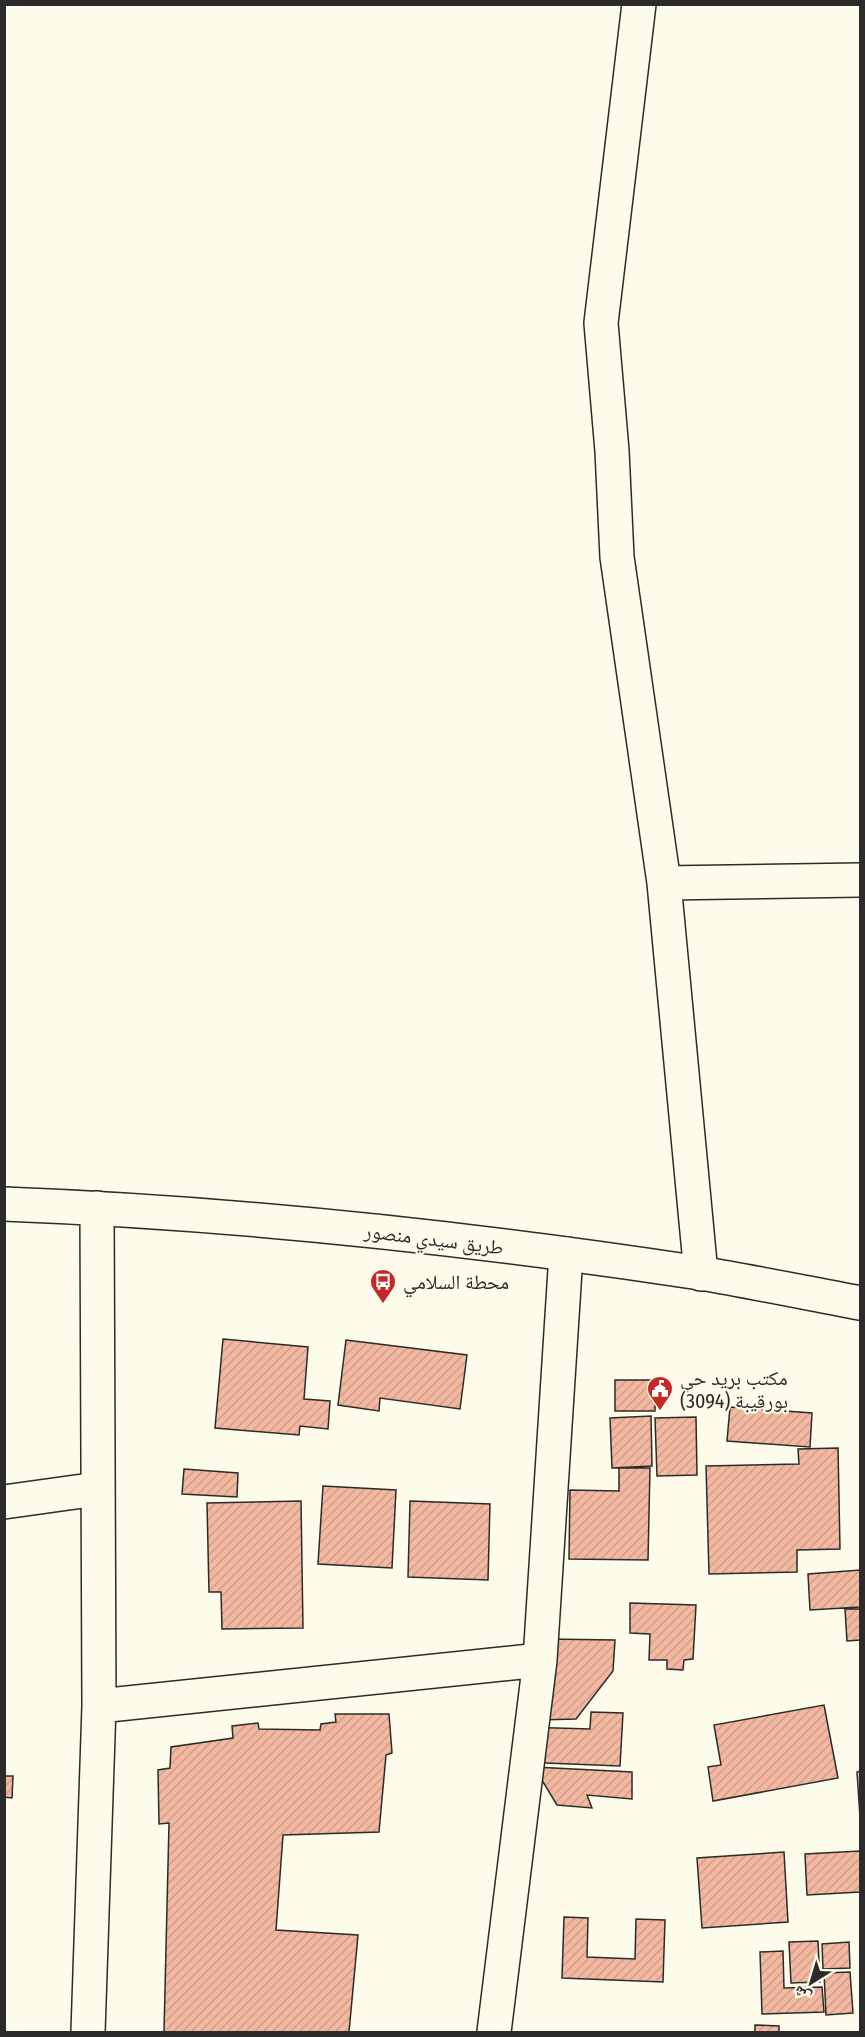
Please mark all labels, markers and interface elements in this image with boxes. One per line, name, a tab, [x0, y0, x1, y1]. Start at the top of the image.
street label: طريق سيدي منصور	[361, 1218, 505, 1264]
bus stop icon: محطة السلامي	[368, 1267, 398, 1305]
place label: محطة السلامي	[403, 1270, 509, 1298]
place label: مكتب بريد حي بورقيبة (3094)	[680, 1366, 788, 1413]
public building icon: مكتب بريد حي بورقيبة (3094)	[645, 1374, 675, 1412]
north arrow	[781, 1953, 841, 2013]
text: ش	[790, 1982, 815, 2007]

